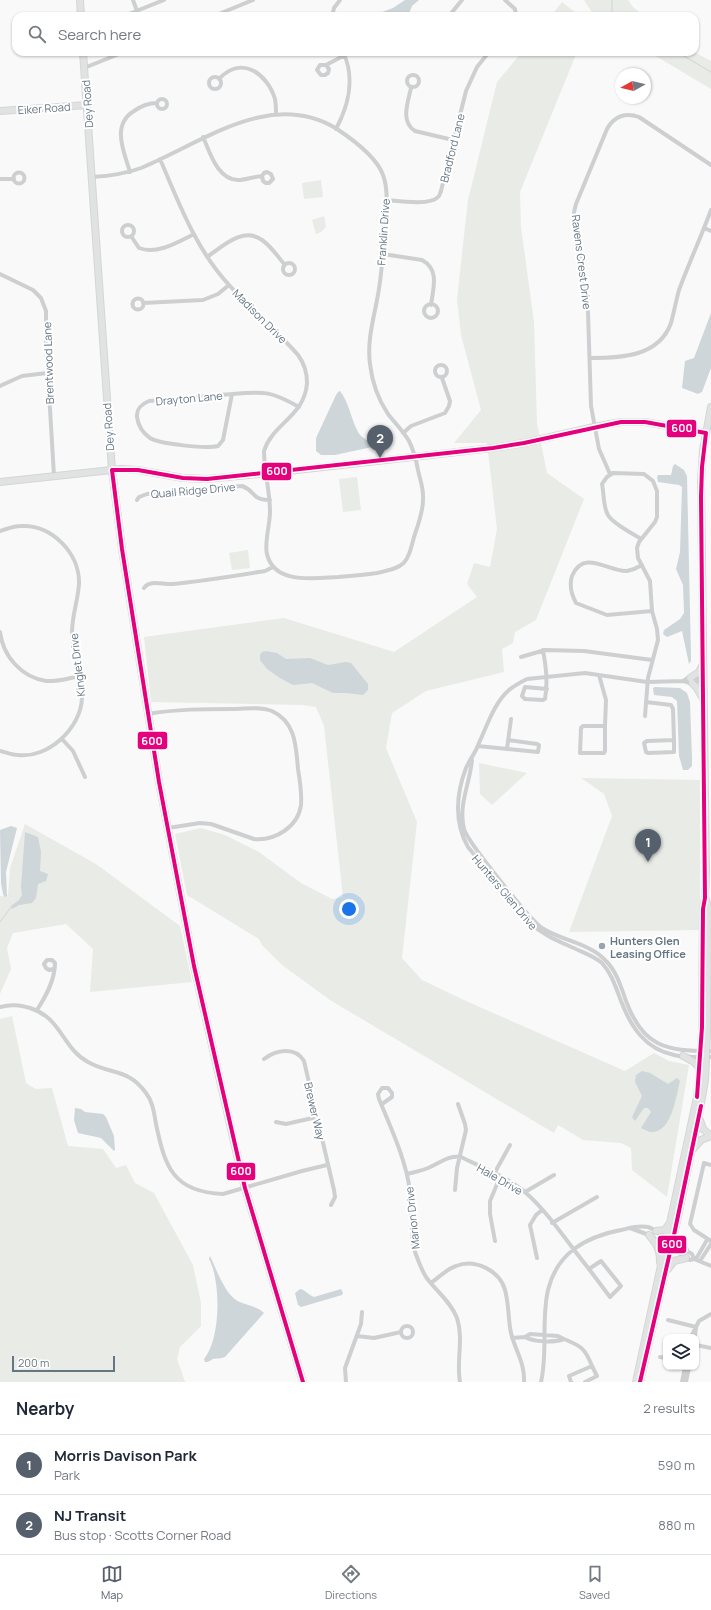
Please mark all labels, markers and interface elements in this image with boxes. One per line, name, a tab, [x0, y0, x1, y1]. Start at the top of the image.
search box	[12, 12, 699, 56]
icon: search	[26, 23, 48, 45]
text: Search here	[58, 24, 141, 45]
north arrow	[615, 68, 651, 104]
street label: Dey Road	[78, 80, 96, 128]
street label: Eiker Road	[17, 99, 71, 117]
street label: Bradford Lane	[436, 111, 468, 184]
street label: Franklin Drive	[373, 198, 393, 266]
street label: Ravens Crest Drive	[569, 214, 595, 311]
street label: Madison Drive	[230, 286, 291, 347]
street label: Brentwood Lane	[39, 321, 57, 404]
street label: Drayton Lane	[155, 388, 224, 408]
street label: Dey Road	[99, 403, 117, 451]
line badge: 600	[666, 419, 697, 438]
text: 600	[671, 420, 693, 435]
pin: 2	[367, 425, 393, 458]
line badge: 600	[261, 462, 292, 481]
text: 600	[266, 463, 288, 478]
street label: Quail Ridge Drive	[150, 479, 236, 501]
street label: Kinglet Drive	[66, 632, 88, 697]
line badge: 600	[137, 731, 168, 750]
text: 600	[141, 733, 163, 748]
pin: 1	[635, 829, 661, 862]
street label: Hunters Glen Drive	[469, 851, 541, 933]
your location	[339, 899, 359, 919]
place label: Hunters Glen Leasing Office	[610, 933, 686, 961]
marker: Hunters Glen Leasing Office	[597, 941, 607, 951]
street label: Brewer Way	[301, 1081, 329, 1142]
street label: Hale Drive	[474, 1160, 526, 1198]
line badge: 600	[226, 1162, 256, 1181]
text: 600	[230, 1163, 252, 1178]
street label: Marion Drive	[401, 1185, 423, 1250]
line badge: 600	[657, 1235, 687, 1254]
text: 600	[661, 1236, 683, 1251]
map controls	[663, 1334, 699, 1370]
button: layers	[663, 1334, 699, 1370]
scale bar	[12, 1354, 115, 1373]
text: 200 m	[18, 1355, 49, 1370]
text: Nearby	[16, 1397, 74, 1420]
text: 2 results	[643, 1399, 695, 1417]
text: Morris Davison Park	[54, 1445, 197, 1466]
text: 1	[26, 1456, 32, 1474]
text: 590 m	[658, 1456, 695, 1474]
text: Park	[54, 1466, 80, 1484]
text: NJ Transit	[54, 1505, 126, 1526]
text: 2	[25, 1516, 33, 1534]
text: 880 m	[658, 1516, 695, 1534]
text: Bus stop · Scotts Corner Road	[54, 1526, 231, 1544]
tab: Map	[101, 1563, 123, 1602]
tab: Directions	[325, 1563, 377, 1602]
tab: Saved	[579, 1563, 610, 1602]

